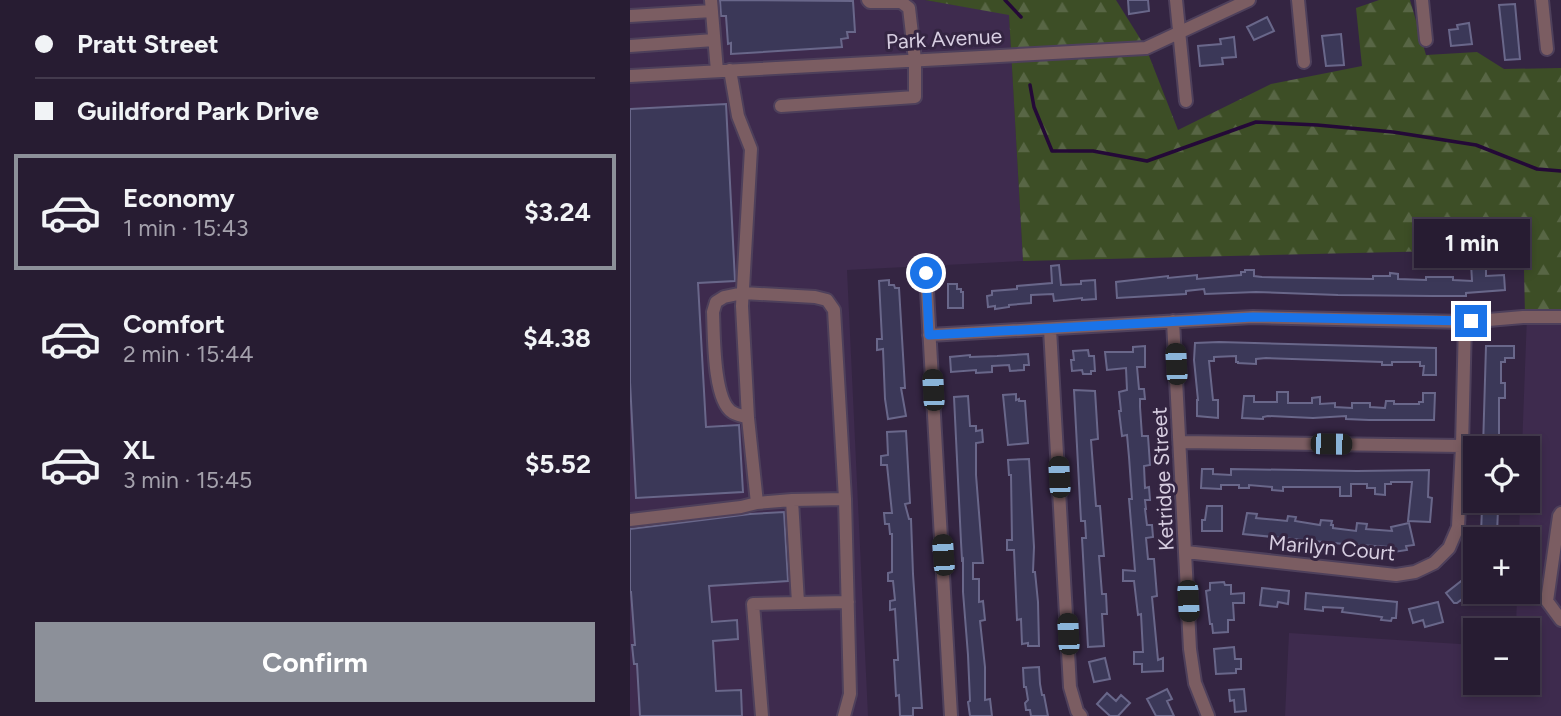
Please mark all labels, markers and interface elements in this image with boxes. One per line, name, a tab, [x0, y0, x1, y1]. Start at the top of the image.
street label: Park Avenue	[885, 23, 1003, 54]
text: Pratt Street	[77, 28, 219, 60]
text: Guildford Park Drive	[77, 95, 319, 127]
icon: car	[39, 181, 102, 244]
text: Economy	[123, 182, 235, 214]
text: $3.24	[524, 196, 591, 228]
text: 1 min · 15:43	[123, 214, 248, 242]
callout: 1 min	[1413, 219, 1529, 268]
text: 1 min	[1445, 229, 1499, 257]
route start	[910, 257, 942, 289]
route end	[1455, 305, 1487, 337]
icon: car	[39, 307, 102, 370]
text: Comfort	[123, 308, 225, 340]
text: $4.38	[523, 322, 591, 354]
text: 2 min · 15:44	[123, 340, 254, 368]
car	[1165, 342, 1188, 386]
car	[922, 368, 945, 412]
street label: Ketridge Street	[1146, 406, 1179, 552]
icon: car	[39, 433, 102, 496]
car	[1310, 433, 1353, 455]
text: XL	[123, 434, 155, 466]
map controls	[1463, 436, 1540, 695]
button: locate	[1463, 436, 1540, 513]
text: $5.52	[525, 448, 591, 480]
car	[1048, 455, 1071, 499]
text: 3 min · 15:45	[123, 466, 252, 494]
button: +	[1463, 527, 1540, 604]
street label: Marilyn Court	[1268, 530, 1396, 565]
car	[932, 533, 955, 577]
car	[1177, 579, 1200, 623]
car	[1057, 612, 1080, 656]
button: −	[1463, 618, 1540, 695]
button: Confirm	[35, 622, 595, 702]

